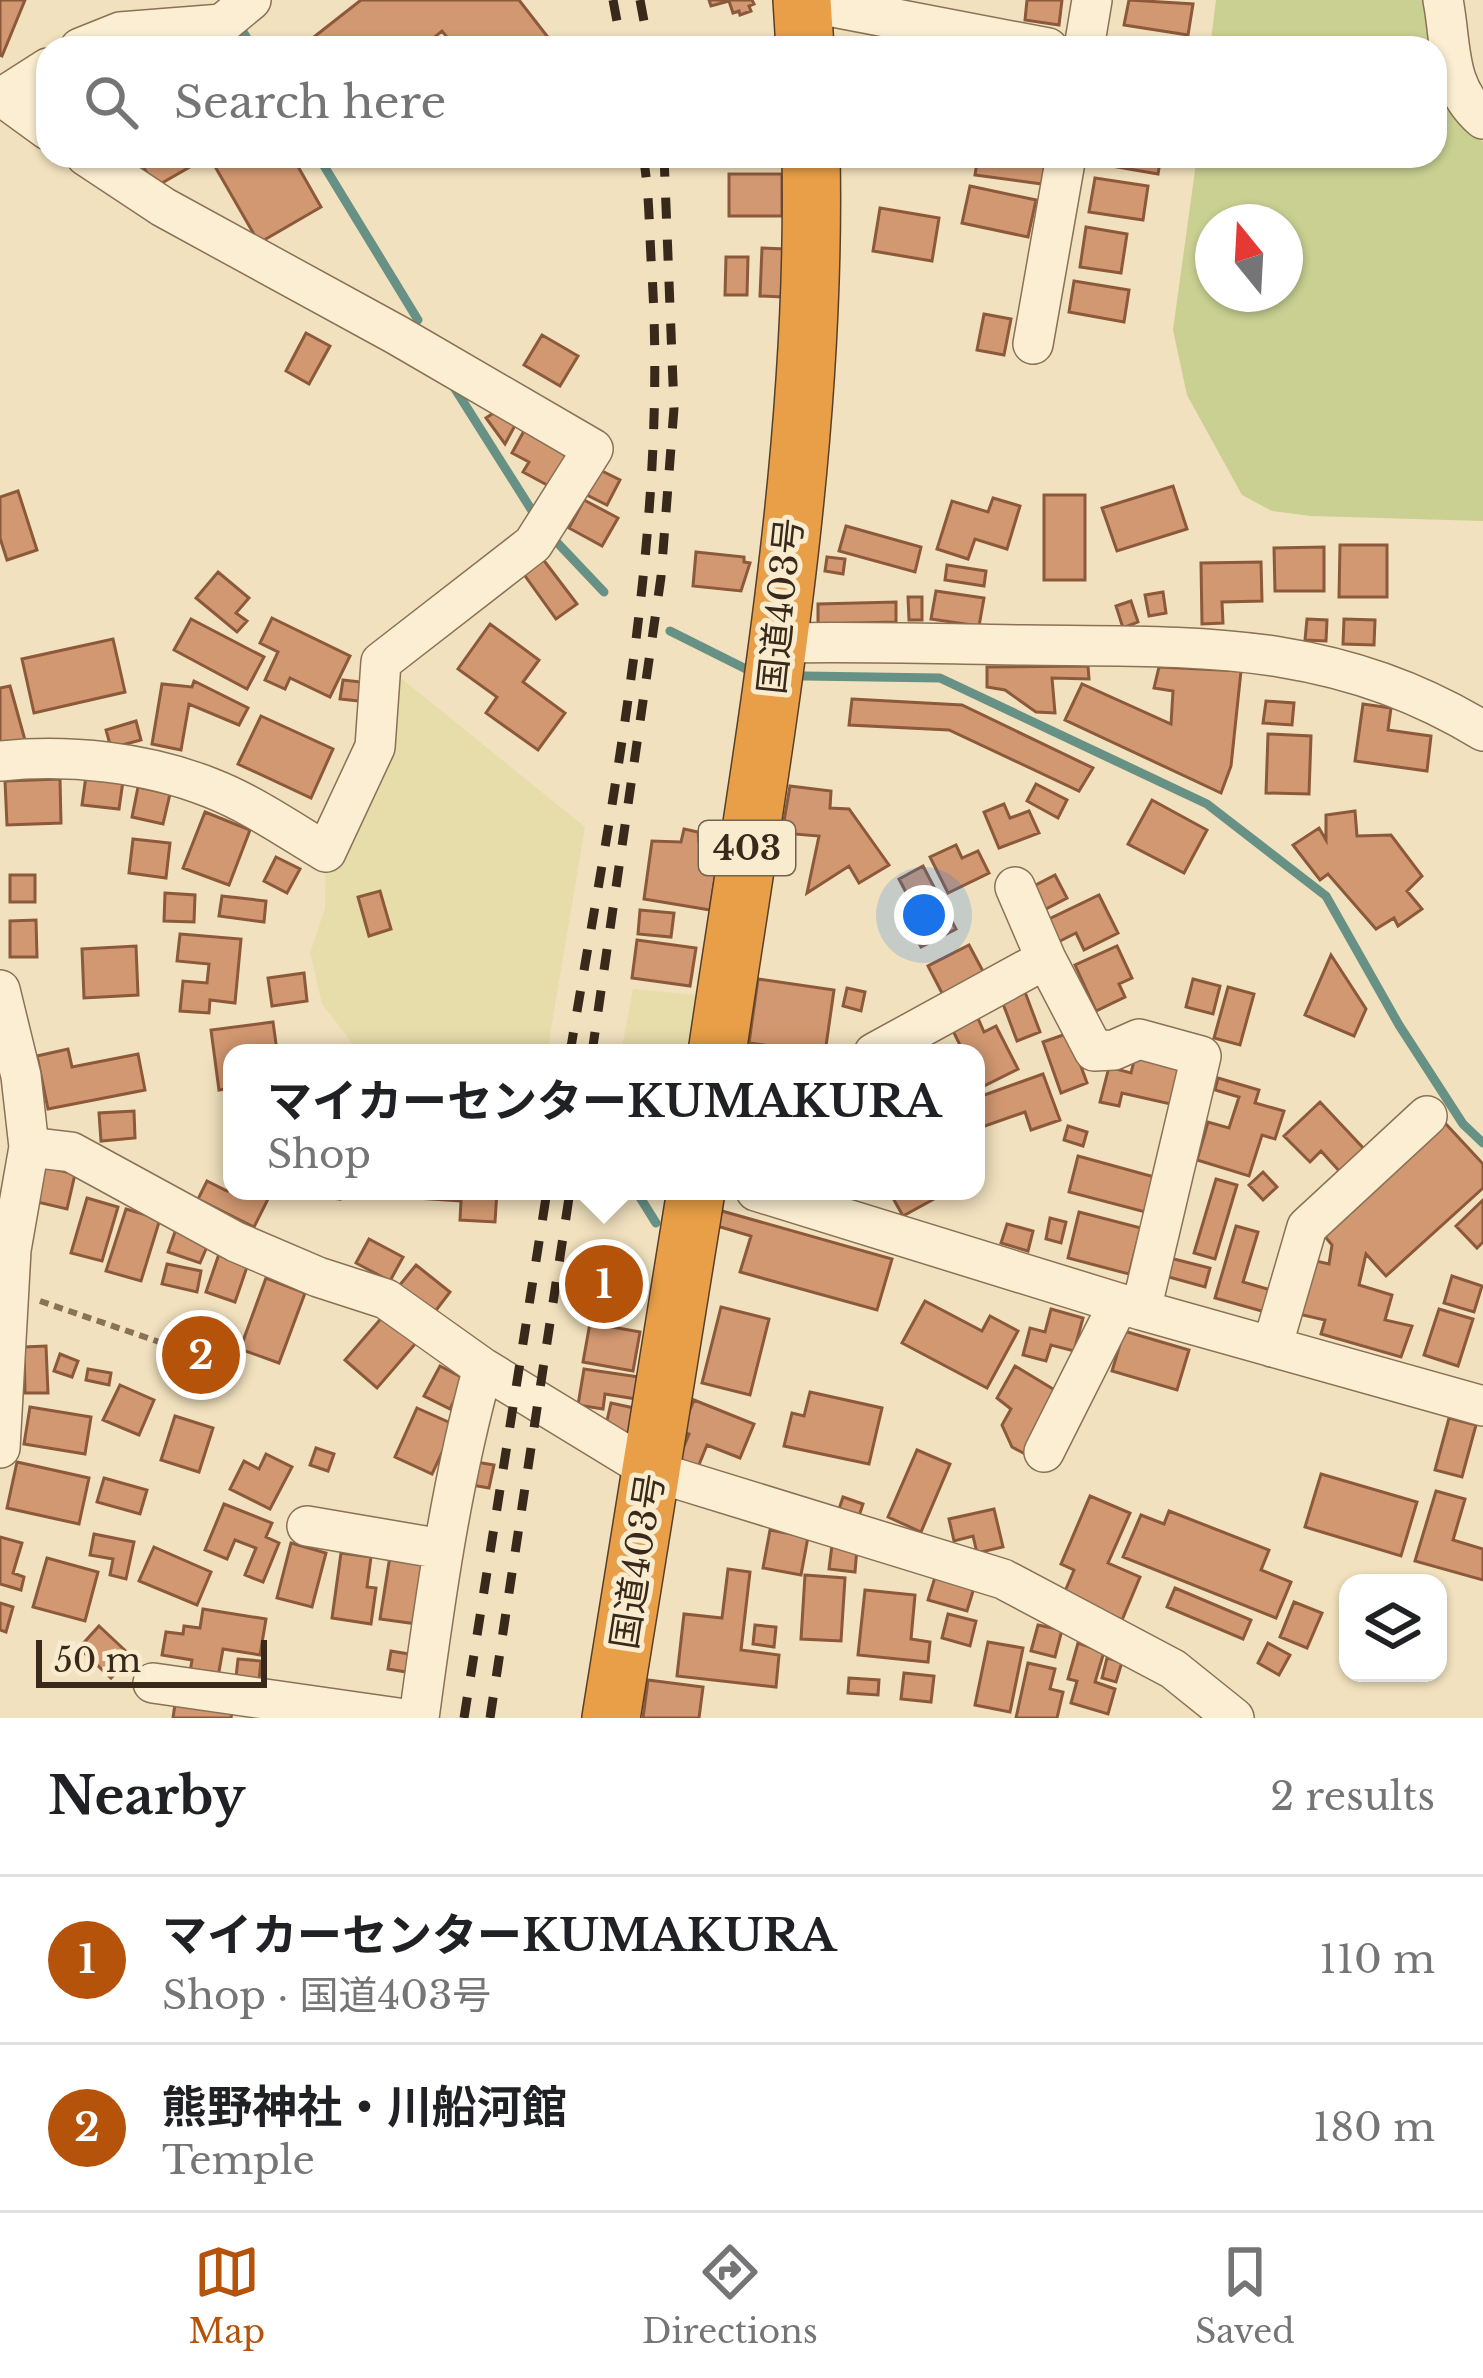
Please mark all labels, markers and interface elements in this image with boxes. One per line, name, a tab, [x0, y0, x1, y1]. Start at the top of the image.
search box	[36, 36, 1447, 168]
icon: search	[78, 69, 144, 135]
text: Search here	[174, 74, 446, 130]
north arrow	[1195, 204, 1303, 312]
street label: 国道403号	[749, 516, 812, 696]
road number: 403	[699, 821, 795, 875]
your location	[894, 885, 954, 945]
popup	[223, 1044, 985, 1200]
text: マイカーセンターKUMAKURA	[267, 1073, 941, 1129]
text: Shop	[267, 1130, 371, 1179]
pin: 1	[565, 1239, 643, 1329]
pin: 2	[162, 1310, 240, 1400]
street label: 国道403号	[601, 1470, 674, 1652]
map controls	[1339, 1574, 1447, 1682]
button: layers	[1339, 1574, 1447, 1682]
scale bar	[36, 1634, 267, 1687]
text: 50 m	[54, 1640, 141, 1681]
text: Nearby	[48, 1765, 245, 1828]
text: 2 results	[1270, 1772, 1435, 1821]
text: マイカーセンターKUMAKURA	[162, 1907, 836, 1963]
text: 1	[78, 1935, 96, 1984]
text: 110 m	[1319, 1935, 1435, 1984]
text: Shop · 国道403号	[162, 1971, 491, 2020]
text: 熊野神社・川船河館	[162, 2079, 567, 2135]
text: 2	[74, 2103, 100, 2152]
text: 180 m	[1313, 2103, 1435, 2152]
text: Temple	[162, 2136, 315, 2185]
tab: Map	[189, 2239, 265, 2352]
tab: Directions	[642, 2239, 818, 2352]
tab: Saved	[1195, 2239, 1294, 2352]

